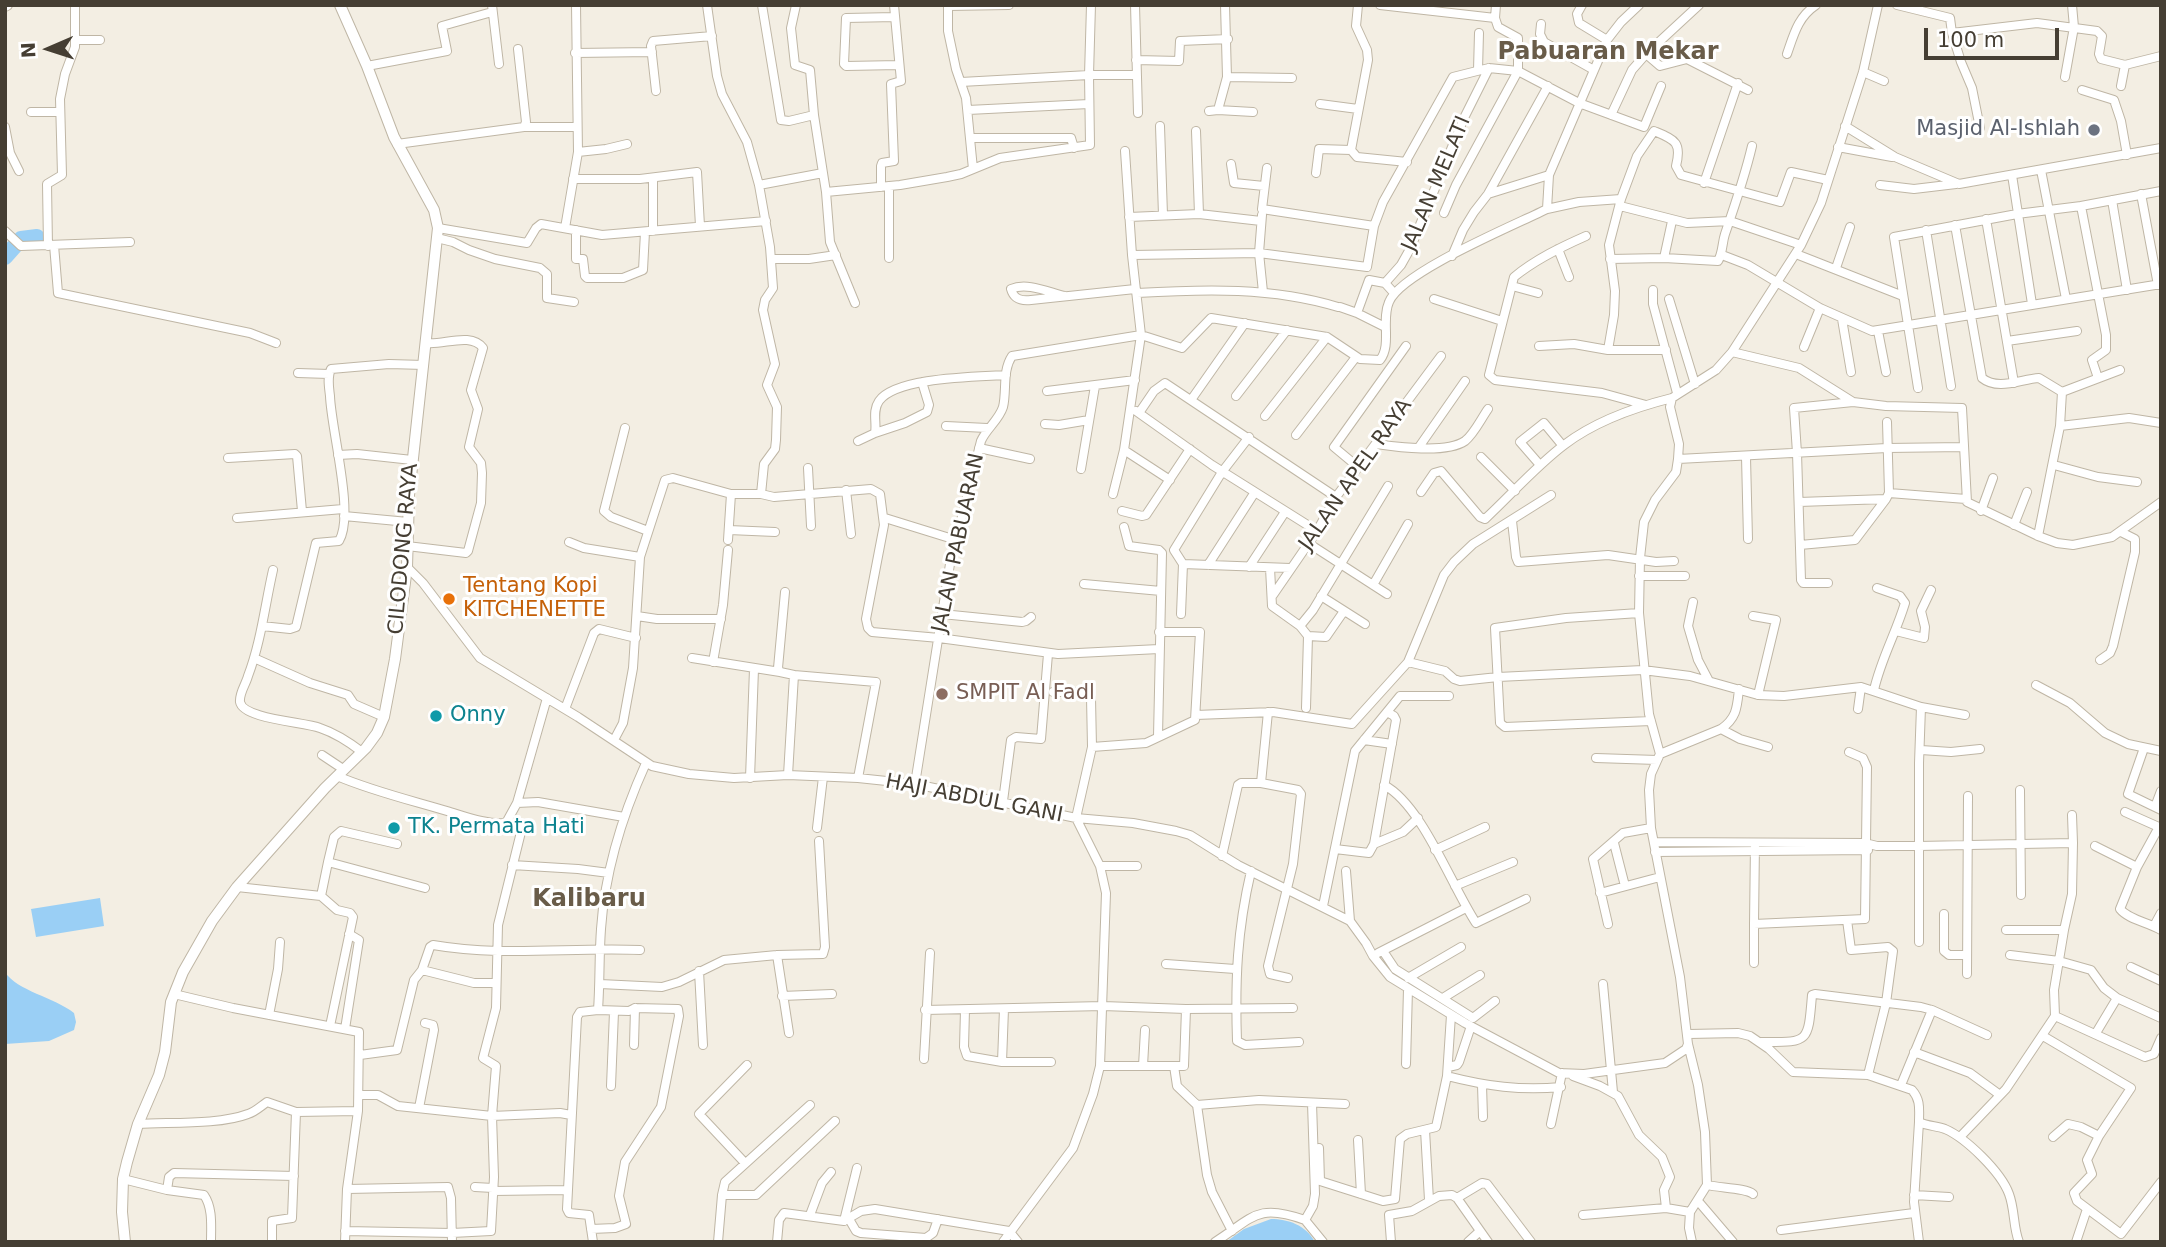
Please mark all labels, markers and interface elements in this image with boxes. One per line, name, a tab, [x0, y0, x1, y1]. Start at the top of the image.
north arrow	[14, 14, 84, 84]
scale bar	[1928, 14, 2063, 58]
text: 100 m	[1937, 28, 2004, 52]
district label: Pabuaran Mekar	[1497, 39, 1719, 67]
text: N	[17, 42, 39, 59]
street label: JALAN MELATI	[1397, 113, 1477, 255]
place label: Masjid Al-Ishlah	[1916, 117, 2080, 143]
marker: Masjid Al-Ishlah	[2086, 122, 2102, 138]
street label: JALAN APEL RAYA	[1294, 394, 1418, 556]
street label: JALAN PABUARAN	[928, 451, 990, 635]
street label: CILODONG RAYA	[384, 462, 424, 636]
place label: Tentang Kopi KITCHENETTE	[463, 574, 606, 624]
marker: Tentang Kopi KITCHENETTE	[441, 591, 457, 607]
place label: SMPIT Al Fadl	[956, 681, 1095, 707]
marker: SMPIT Al Fadl	[934, 686, 950, 702]
place label: Onny	[450, 703, 506, 729]
marker: Onny	[428, 708, 444, 724]
street label: HAJI ABDUL GANI	[883, 769, 1065, 829]
place label: TK. Permata Hati	[408, 815, 585, 841]
marker: TK. Permata Hati	[386, 820, 402, 836]
district label: Kalibaru	[532, 886, 646, 914]

